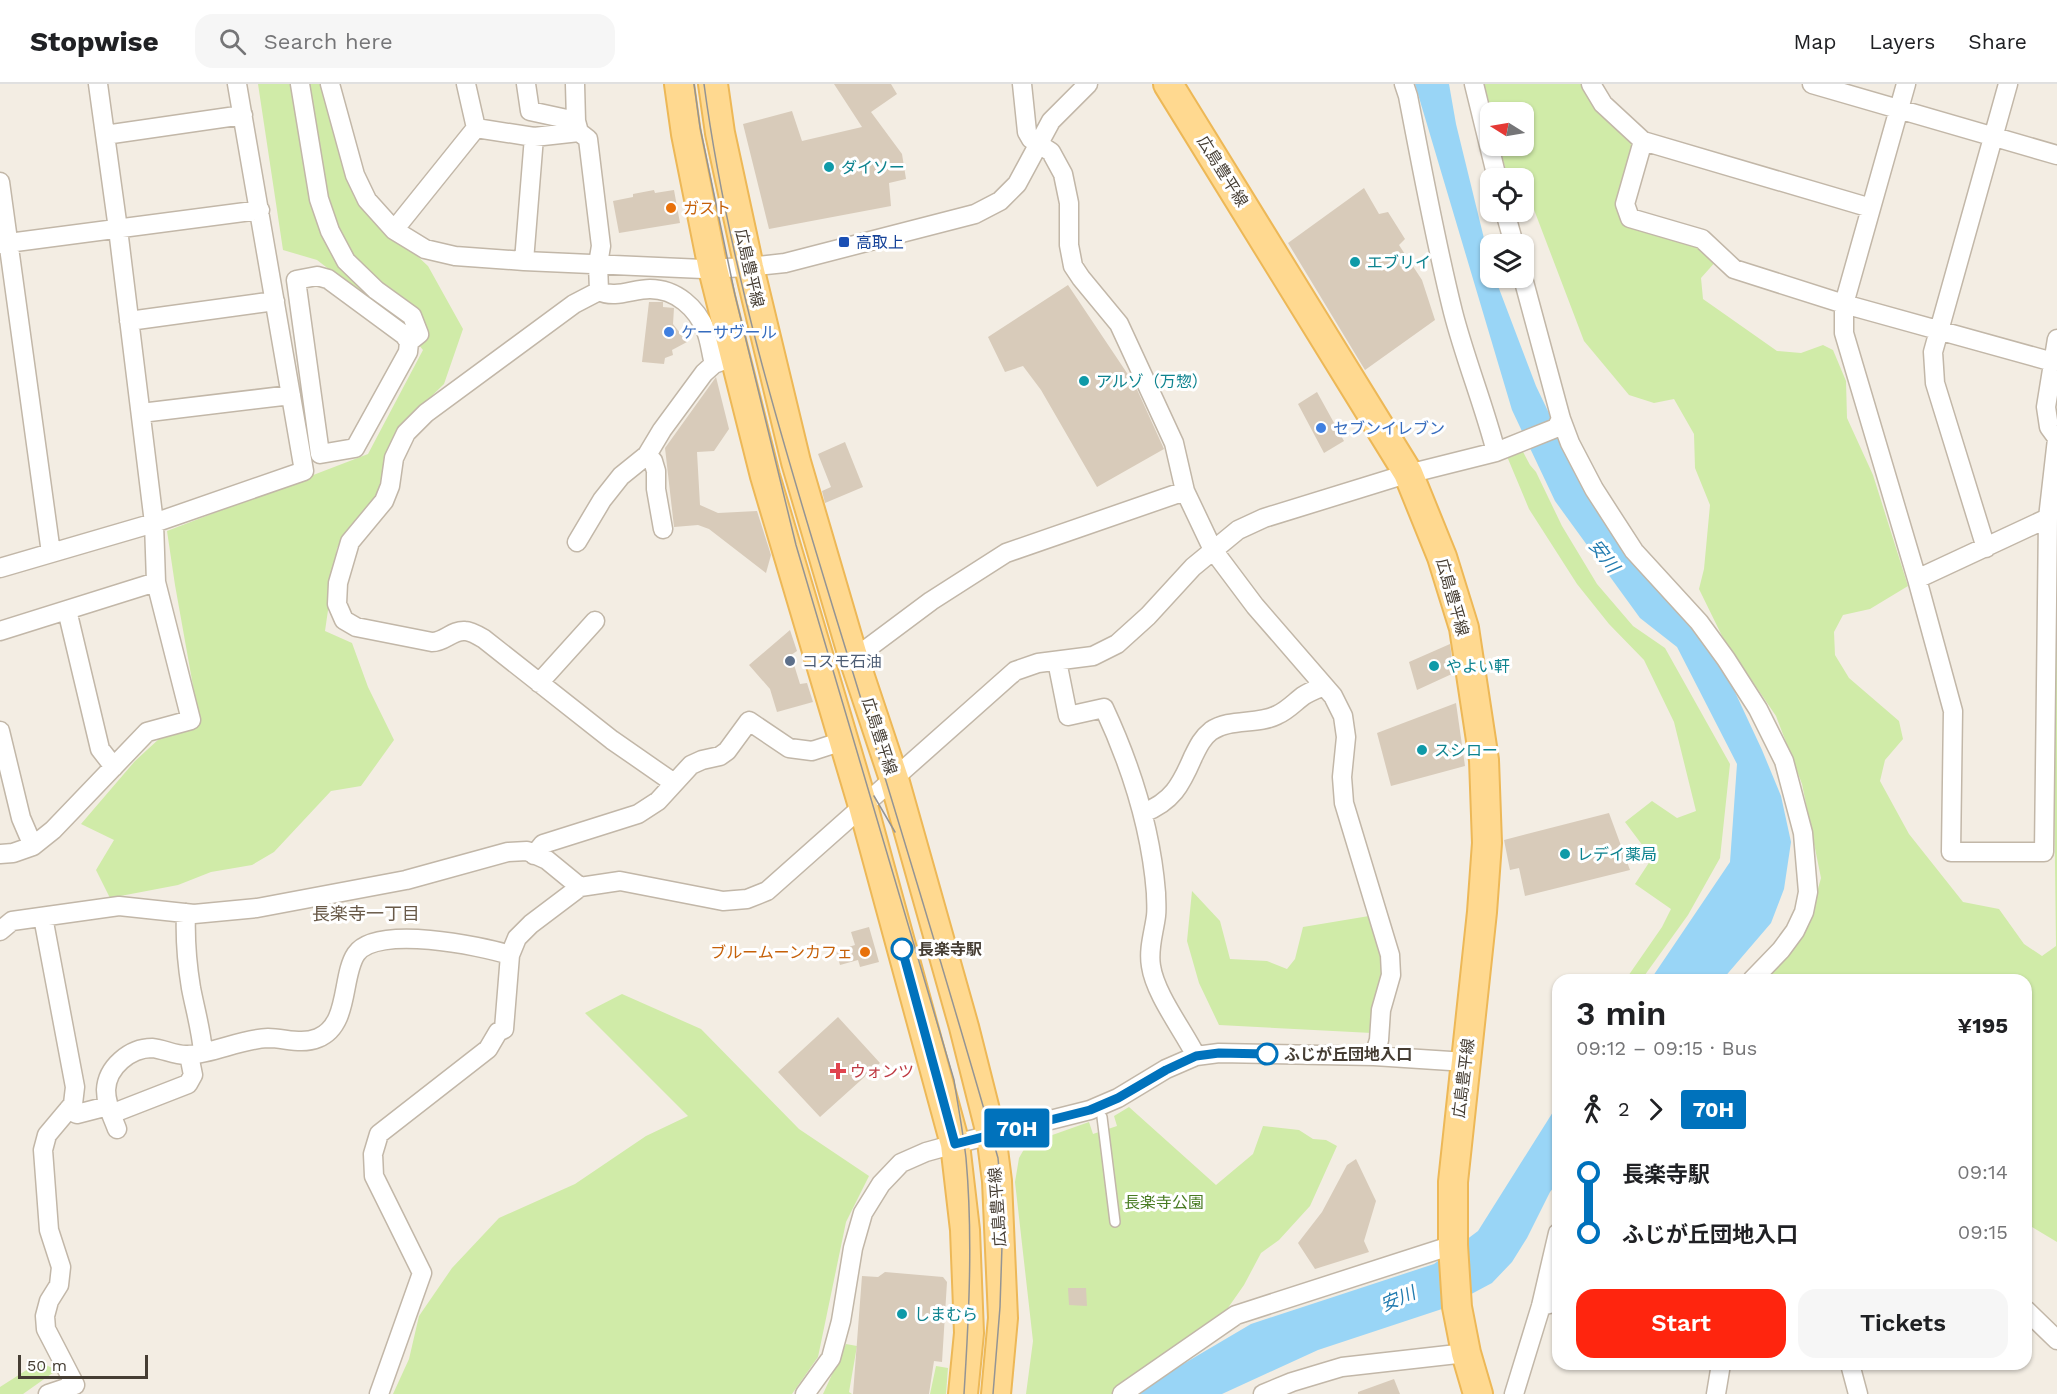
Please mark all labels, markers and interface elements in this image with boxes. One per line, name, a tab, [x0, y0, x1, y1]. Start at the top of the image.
search box	[195, 14, 615, 68]
text: Stopwise	[30, 25, 159, 58]
icon: search	[216, 25, 249, 58]
text: Search here	[264, 29, 393, 54]
text: Map	[1793, 29, 1836, 54]
text: Layers	[1869, 29, 1935, 54]
text: Share	[1968, 29, 2027, 54]
north arrow	[1480, 102, 1534, 156]
map controls	[1480, 102, 1534, 288]
street label: 広島豊平線	[1193, 132, 1252, 210]
place label: ダイソー	[841, 158, 905, 177]
marker: ダイソー	[822, 160, 836, 174]
button: locate	[1480, 168, 1534, 222]
place label: ガスト	[683, 199, 731, 218]
marker: ガスト	[664, 201, 678, 215]
street label: 広島豊平線	[731, 227, 768, 309]
place label: 高取上	[856, 233, 904, 252]
button: layers	[1480, 234, 1534, 288]
marker: 高取上	[837, 235, 851, 249]
place label: エブリイ	[1367, 253, 1431, 272]
marker: エブリイ	[1348, 255, 1362, 269]
place label: ケーサヴール	[681, 323, 777, 342]
marker: ケーサヴール	[662, 325, 676, 339]
place label: アルゾ（万惣）	[1096, 372, 1208, 391]
marker: アルゾ（万惣）	[1077, 374, 1091, 388]
place label: セブンイレブン	[1333, 419, 1445, 438]
marker: セブンイレブン	[1314, 421, 1328, 435]
water label: 安川	[1585, 535, 1625, 578]
street label: 広島豊平線	[1432, 556, 1473, 638]
place label: コスモ石油	[802, 652, 882, 671]
marker: コスモ石油	[783, 654, 797, 668]
place label: やよい軒	[1446, 657, 1510, 676]
marker: やよい軒	[1427, 659, 1441, 673]
street label: 広島豊平線	[858, 695, 901, 777]
place label: スシロー	[1434, 741, 1498, 760]
marker: スシロー	[1415, 743, 1429, 757]
place label: レデイ薬局	[1577, 845, 1657, 864]
marker: レデイ薬局	[1558, 847, 1572, 861]
district label: 長楽寺一丁目	[312, 903, 420, 924]
marker: 長楽寺駅	[891, 938, 913, 960]
place label: 長楽寺駅	[918, 940, 982, 959]
place label: ブルームーンカフェ	[710, 943, 853, 962]
marker: ブルームーンカフェ	[858, 945, 872, 959]
text: 3 min	[1576, 994, 1666, 1033]
text: ¥195	[1958, 1013, 2008, 1038]
text: 09:12 – 09:15 · Bus	[1576, 1036, 1757, 1060]
street label: 広島豊平線	[1449, 1037, 1478, 1119]
marker: ふじが丘団地入口	[1256, 1043, 1278, 1065]
place label: ふじが丘団地入口	[1284, 1045, 1412, 1064]
place label: ウォンツ	[850, 1062, 914, 1081]
marker: ウォンツ	[831, 1064, 845, 1078]
icon: walk	[1576, 1093, 1609, 1126]
icon: forward	[1639, 1093, 1672, 1126]
text: 2	[1618, 1097, 1630, 1121]
text: 70H	[1693, 1097, 1734, 1122]
line badge: 70H	[982, 1108, 1052, 1148]
text: 70H	[996, 1116, 1038, 1141]
text: 09:14	[1957, 1160, 2008, 1184]
text: 長楽寺駅	[1622, 1162, 1710, 1187]
street label: 広島豊平線	[985, 1166, 1010, 1248]
park label: 長楽寺公園	[1124, 1193, 1204, 1212]
text: 09:15	[1958, 1220, 2008, 1244]
text: ふじが丘団地入口	[1622, 1222, 1798, 1247]
water label: 安川	[1377, 1281, 1420, 1315]
button: Start	[1576, 1289, 1786, 1358]
button: Tickets	[1798, 1289, 2008, 1358]
place label: しまむら	[914, 1305, 978, 1324]
marker: しまむら	[895, 1307, 909, 1321]
scale bar	[18, 1352, 148, 1380]
text: 50 m	[27, 1356, 67, 1375]

